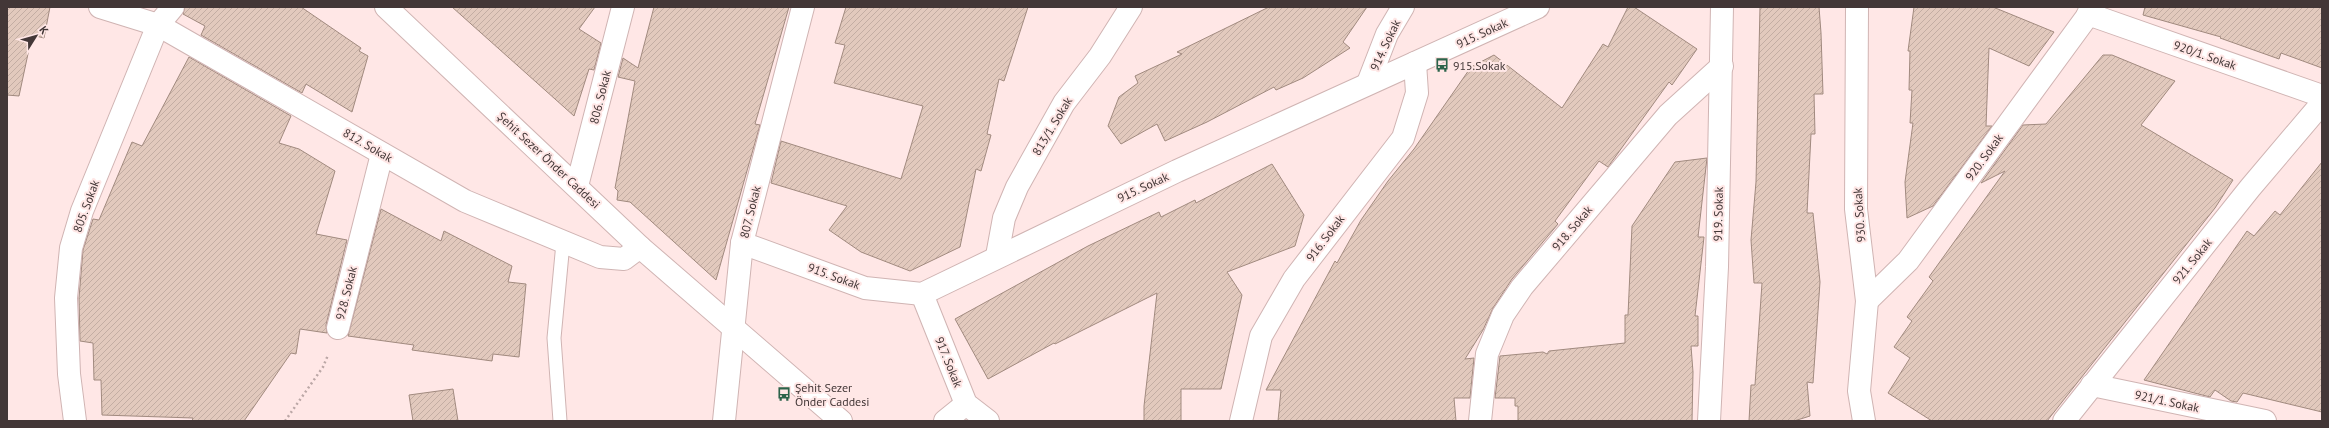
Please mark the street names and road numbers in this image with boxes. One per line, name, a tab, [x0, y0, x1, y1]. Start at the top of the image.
street label: 915. Sokak	[1454, 15, 1510, 51]
street label: 914. Sokak	[1367, 17, 1403, 73]
street label: 920/1. Sokak	[2172, 37, 2239, 73]
street label: 806. Sokak	[586, 68, 614, 125]
street label: 813/1. Sokak	[1029, 94, 1075, 158]
street label: Şehit Sezer Önder Caddesi	[495, 109, 603, 211]
street label: 812. Sokak	[341, 125, 396, 165]
street label: 920. Sokak	[1962, 130, 2006, 184]
street label: 915. Sokak	[1115, 169, 1171, 205]
street label: 805. Sokak	[70, 177, 102, 234]
street label: 807. Sokak	[736, 184, 764, 240]
street label: 919. Sokak	[1710, 186, 1726, 241]
street label: 930. Sokak	[1850, 187, 1868, 243]
street label: 918. Sokak	[1549, 202, 1595, 254]
street label: 916. Sokak	[1303, 211, 1348, 264]
street label: 921. Sokak	[2169, 235, 2215, 287]
street label: 915. Sokak	[806, 260, 863, 292]
street label: 928. Sokak	[332, 264, 360, 321]
street label: 917. Sokak	[932, 334, 966, 390]
street label: 921/1. Sokak	[2133, 387, 2201, 415]

